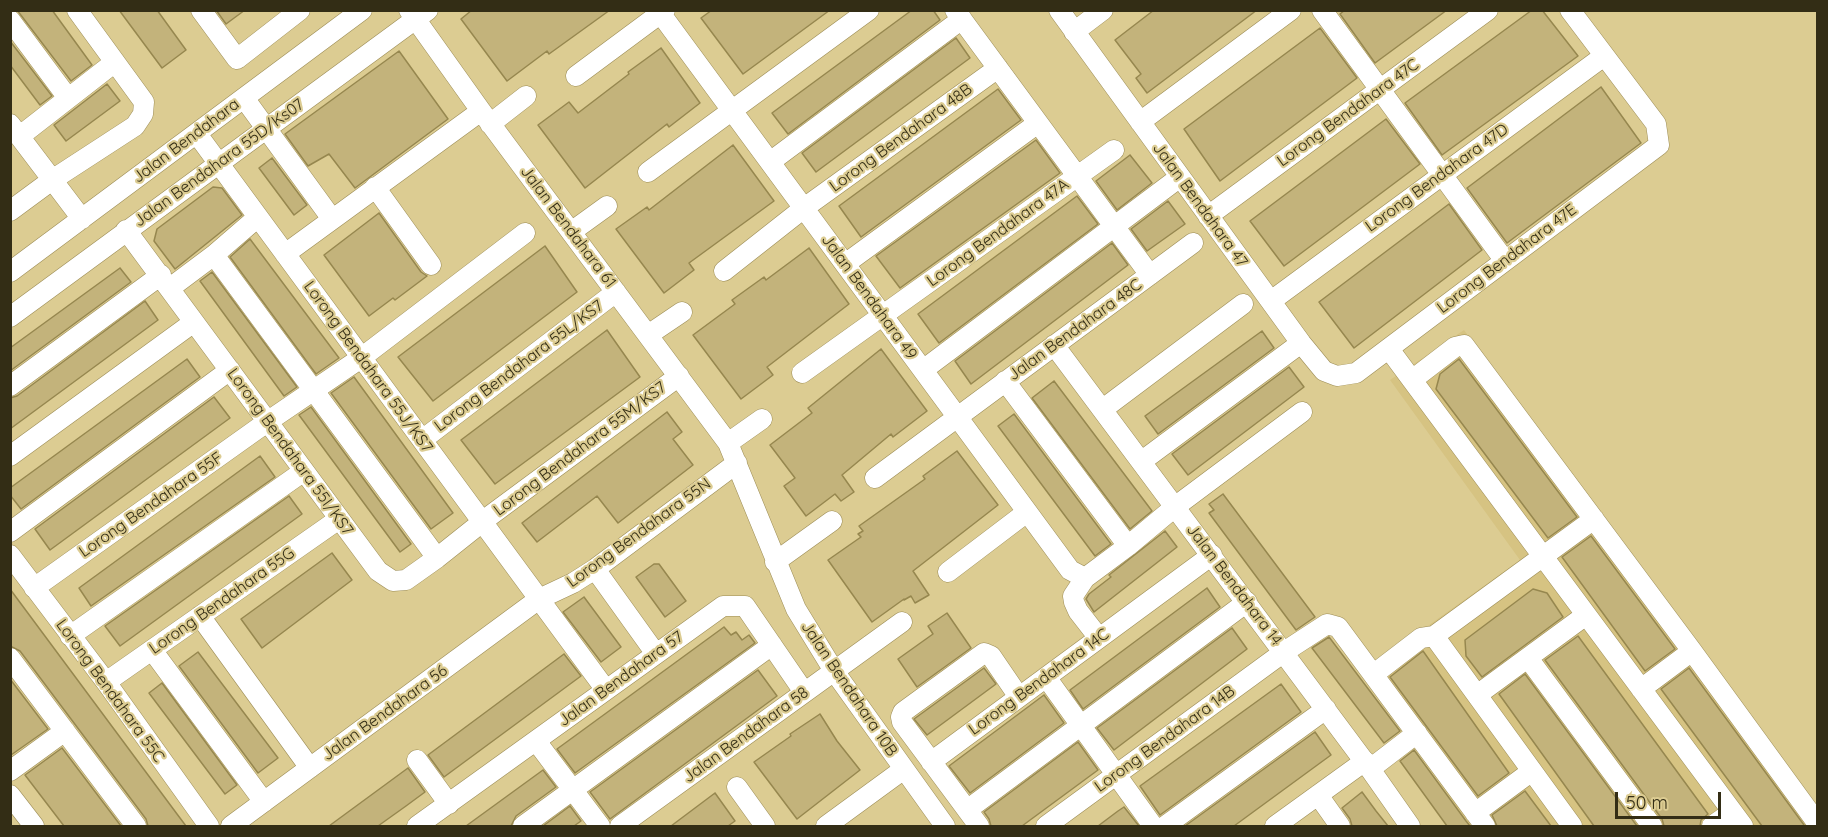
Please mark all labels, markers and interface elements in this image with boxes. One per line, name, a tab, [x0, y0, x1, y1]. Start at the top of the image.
street label: Lorong Bendahara 47C	[1273, 55, 1423, 171]
street label: Lorong Bendahara 48B	[826, 80, 976, 196]
street label: Jalan Bendahara	[129, 95, 243, 187]
street label: Jalan Bendahara 55D/Ks07	[130, 95, 308, 231]
street label: Lorong Bendahara 47D	[1362, 120, 1512, 236]
street label: Jalan Bendahara 47	[1148, 139, 1252, 271]
street label: Jalan Bendahara 61	[516, 162, 620, 292]
street label: Lorong Bendahara 47A	[923, 175, 1073, 291]
street label: Lorong Bendahara 47E	[1434, 200, 1580, 318]
street label: Jalan Bendahara 49	[817, 231, 921, 363]
street label: Jalan Bendahara 48C	[1005, 275, 1145, 385]
street label: Lorong Bendahara 55J/KS7	[299, 278, 437, 456]
street label: Lorong Bendahara 55L/KS7	[431, 296, 607, 436]
street label: Lorong Bendahara 55I/KS7	[223, 365, 357, 539]
street label: Lorong Bendahara 55M/KS7	[490, 378, 670, 520]
street label: Lorong Bendahara 55F	[76, 448, 226, 562]
street label: Lorong Bendahara 55N	[563, 474, 715, 592]
street label: Jalan Bendahara 14	[1182, 521, 1286, 649]
street label: Lorong Bendahara 55G	[146, 544, 298, 658]
street label: Lorong Bendahara 55C	[52, 616, 168, 766]
street label: Jalan Bendahara 10B	[797, 618, 901, 760]
street label: Lorong Bendahara 14C	[965, 625, 1113, 739]
street label: Jalan Bendahara 57	[555, 627, 687, 731]
street label: Jalan Bendahara 56	[319, 661, 451, 765]
street label: Lorong Bendahara 14B	[1091, 682, 1239, 796]
street label: Jalan Bendahara 58	[680, 683, 812, 787]
scale bar	[1618, 780, 1724, 818]
text: 50 m	[1626, 791, 1668, 814]

